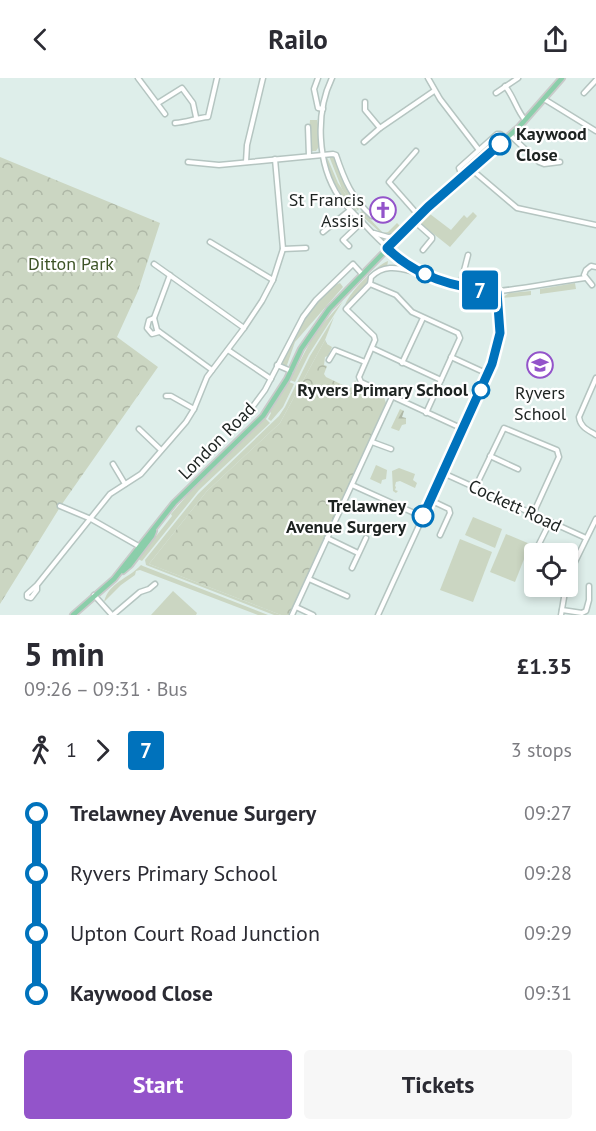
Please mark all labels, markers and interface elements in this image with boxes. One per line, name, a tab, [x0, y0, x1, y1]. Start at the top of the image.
text: Railo	[268, 22, 328, 56]
icon: back	[24, 23, 57, 56]
icon: share	[539, 23, 572, 56]
place label: Kaywood Close	[516, 122, 587, 166]
marker: Kaywood Close	[489, 133, 511, 155]
place label: St Francis Assisi	[289, 188, 364, 232]
church icon: St Francis Assisi	[368, 195, 398, 225]
park label: Ditton Park	[28, 252, 114, 275]
unlabelled marker	[416, 265, 434, 283]
line badge: 7	[460, 270, 500, 310]
text: 7	[474, 277, 486, 304]
school or university icon: Ryvers School	[525, 350, 555, 380]
place label: Ryvers Primary School	[297, 378, 469, 401]
marker: Ryvers Primary School	[472, 381, 490, 399]
place label: Ryvers School	[514, 381, 567, 425]
street label: London Road	[173, 397, 260, 484]
street label: Cockett Road	[465, 474, 565, 537]
place label: Trelawney Avenue Surgery	[286, 494, 406, 538]
marker: Trelawney Avenue Surgery	[412, 505, 434, 527]
map controls	[524, 543, 578, 597]
button: locate	[524, 543, 578, 597]
text: 5 min	[24, 632, 105, 675]
text: £1.35	[517, 652, 572, 680]
text: 09:26 – 09:31 · Bus	[24, 676, 188, 702]
icon: walk	[24, 734, 57, 767]
icon: forward	[86, 734, 119, 767]
text: 1	[66, 737, 77, 763]
text: 7	[140, 737, 152, 764]
text: 3 stops	[511, 737, 572, 763]
text: Trelawney Avenue Surgery	[70, 799, 316, 827]
text: 09:27	[524, 800, 572, 826]
text: Ryvers Primary School	[70, 859, 277, 887]
text: 09:28	[524, 860, 572, 886]
text: Upton Court Road Junction	[70, 919, 320, 947]
text: 09:29	[524, 920, 572, 946]
text: Kaywood Close	[70, 979, 213, 1007]
text: 09:31	[524, 980, 572, 1006]
button: Start	[24, 1050, 292, 1119]
button: Tickets	[304, 1050, 572, 1119]

